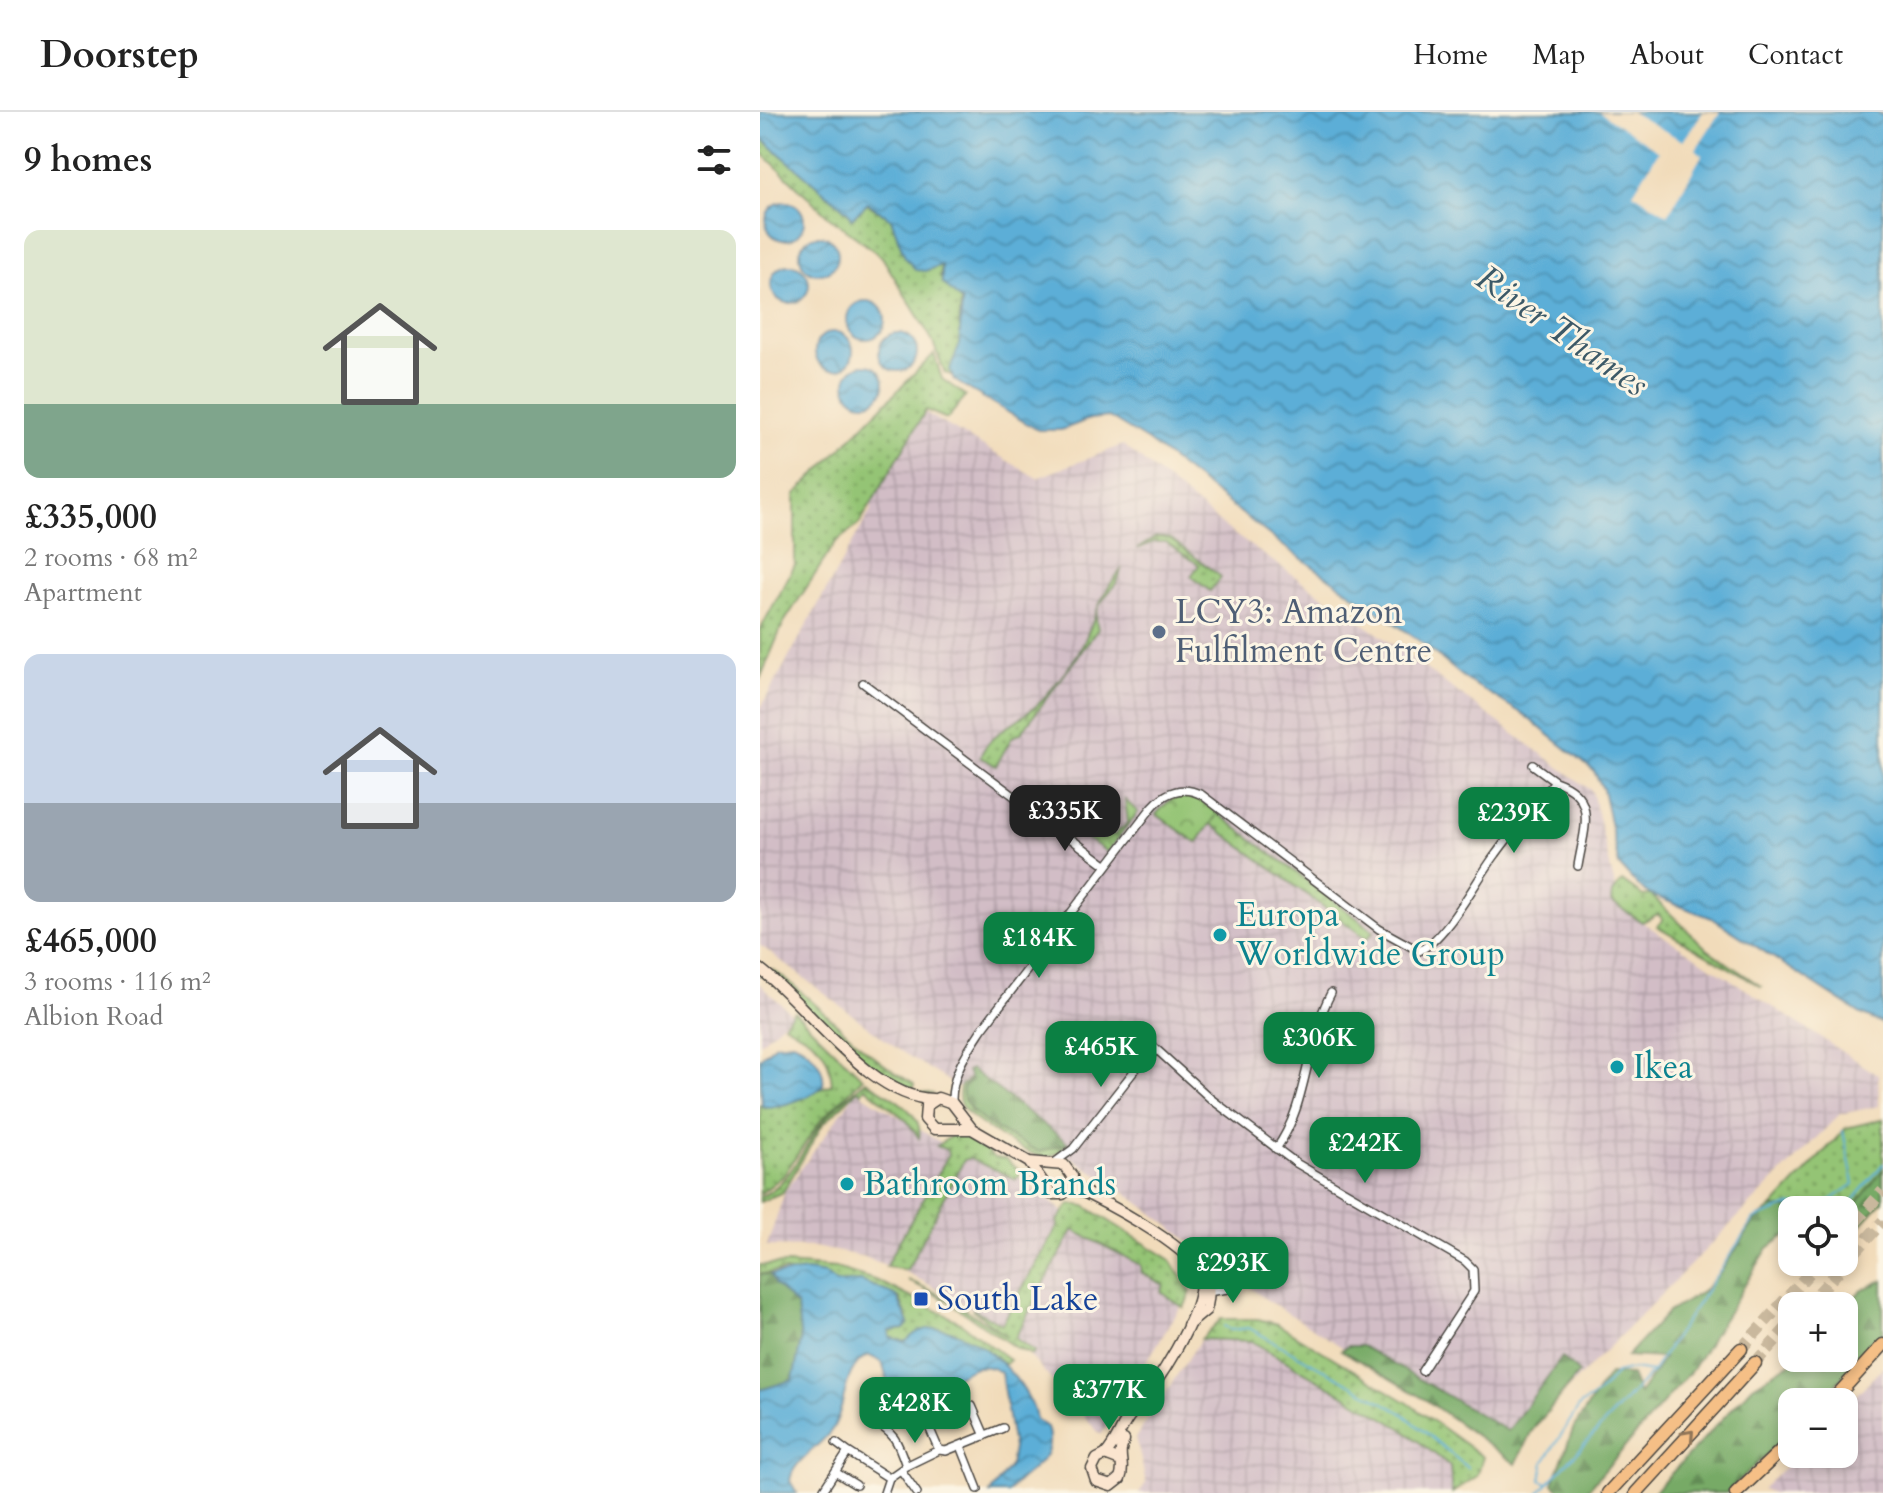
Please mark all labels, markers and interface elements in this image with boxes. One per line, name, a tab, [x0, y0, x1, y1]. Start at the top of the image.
text: Doorstep	[40, 29, 199, 81]
text: Home	[1413, 36, 1488, 74]
text: Map	[1532, 36, 1586, 74]
text: About	[1630, 36, 1704, 74]
text: Contact	[1748, 36, 1843, 74]
text: 9 homes	[24, 137, 152, 183]
icon: filters	[692, 138, 736, 182]
water label: River Thames	[1466, 254, 1658, 408]
icon: home	[308, 282, 452, 426]
text: £335,000	[24, 494, 157, 540]
text: 2 rooms · 68 m²	[24, 540, 197, 575]
text: Apartment	[24, 575, 142, 610]
place label: LCY3: Amazon Fulfilment Centre	[1175, 589, 1432, 674]
marker: LCY3: Amazon Fulfilment Centre	[1150, 623, 1168, 641]
icon: home	[308, 706, 452, 850]
pin: £335K	[1009, 785, 1121, 853]
pin: £239K	[1458, 787, 1570, 855]
text: £335K	[1027, 793, 1103, 828]
text: £239K	[1476, 795, 1552, 830]
place label: Europa Worldwide Group	[1235, 892, 1505, 977]
pin: £184K	[983, 912, 1095, 980]
text: £465,000	[24, 918, 157, 964]
text: £184K	[1001, 920, 1077, 955]
marker: Europa Worldwide Group	[1211, 926, 1229, 944]
text: 3 rooms · 116 m²	[24, 964, 211, 999]
text: Albion Road	[24, 999, 163, 1034]
pin: £306K	[1263, 1012, 1375, 1080]
text: £306K	[1281, 1020, 1357, 1055]
pin: £465K	[1045, 1021, 1157, 1089]
text: £465K	[1063, 1029, 1139, 1064]
place label: Ikea	[1633, 1044, 1693, 1090]
marker: Ikea	[1608, 1058, 1626, 1076]
pin: £242K	[1309, 1117, 1421, 1185]
text: £242K	[1327, 1125, 1403, 1160]
place label: Bathroom Brands	[863, 1161, 1116, 1207]
marker: Bathroom Brands	[838, 1175, 856, 1193]
map controls	[1778, 1196, 1858, 1468]
button: locate	[1778, 1196, 1858, 1276]
pin: £293K	[1177, 1237, 1289, 1305]
text: £293K	[1195, 1245, 1271, 1280]
place label: South Lake	[937, 1276, 1099, 1322]
marker: South Lake	[912, 1290, 930, 1308]
button: +	[1778, 1292, 1858, 1372]
pin: £377K	[1053, 1364, 1165, 1432]
text: £377K	[1071, 1372, 1147, 1407]
pin: £428K	[859, 1377, 971, 1445]
text: £428K	[877, 1385, 953, 1420]
button: −	[1778, 1388, 1858, 1468]
one-way arrow	[1679, 1430, 1694, 1445]

